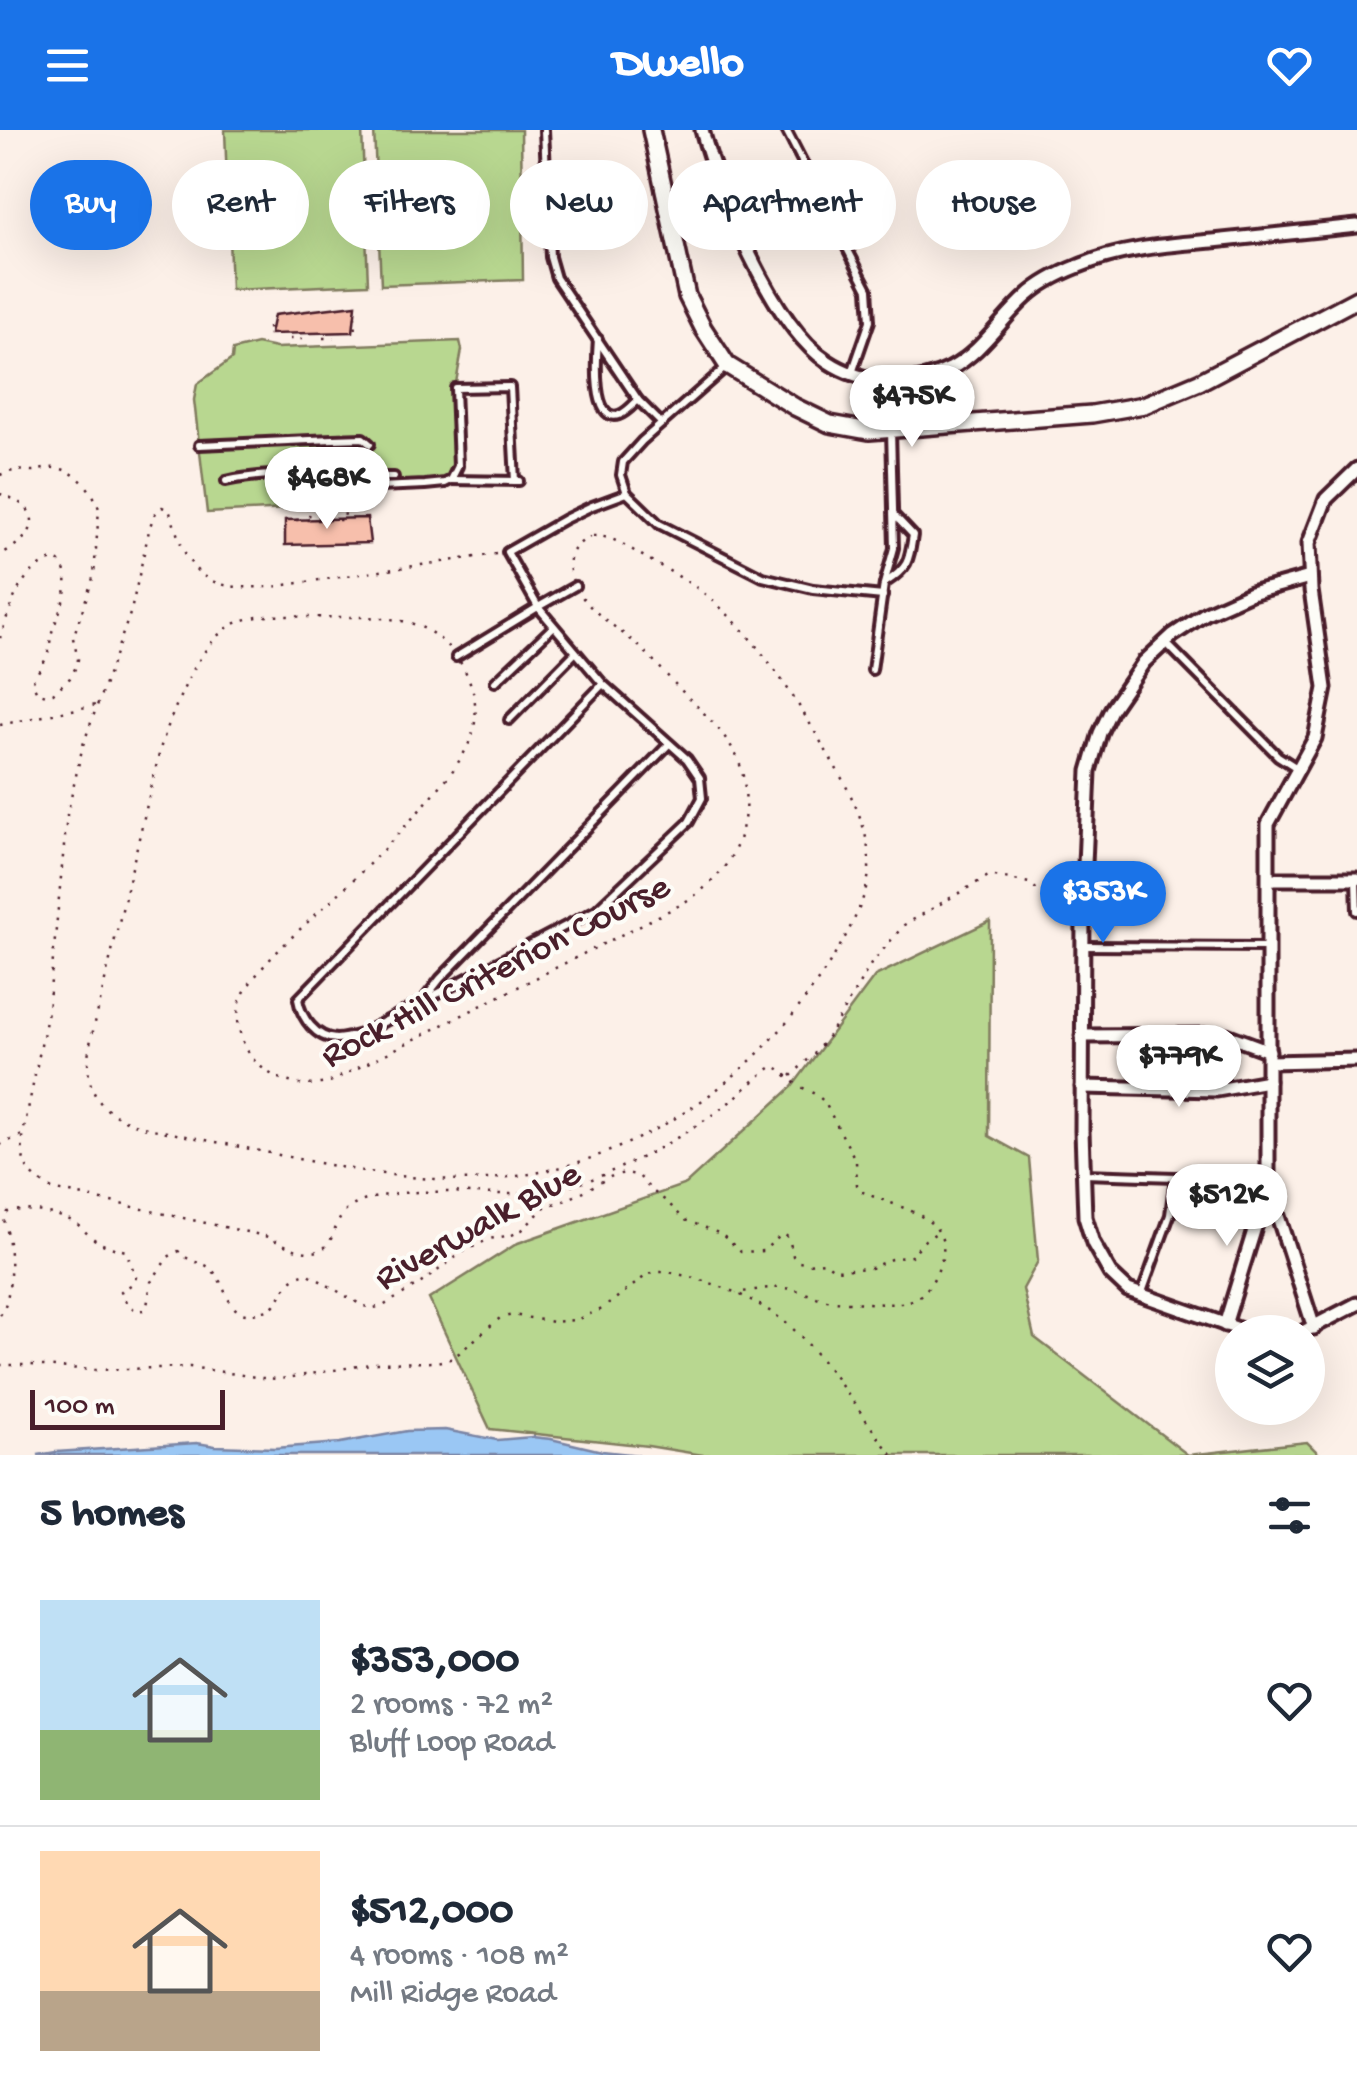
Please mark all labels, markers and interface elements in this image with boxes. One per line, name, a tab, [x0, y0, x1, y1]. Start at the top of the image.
icon: menu	[40, 38, 95, 93]
icon: heart	[1262, 38, 1317, 93]
text: Dwello	[613, 39, 744, 92]
chip: Buy	[30, 160, 152, 250]
chip: Rent	[172, 160, 309, 250]
chip: Filters	[329, 160, 490, 250]
chip: New	[510, 160, 648, 250]
chip: Apartment	[668, 160, 896, 250]
chip: House	[916, 160, 1071, 250]
pin: $475K	[842, 365, 982, 450]
text: $475K	[872, 378, 952, 416]
pin: $468K	[257, 447, 397, 532]
text: $468K	[287, 460, 367, 498]
pin: $353K	[1033, 861, 1173, 946]
street label: Rock Hill Criterion Course	[315, 866, 679, 1080]
text: $353K	[1062, 874, 1144, 912]
pin: $779K	[1109, 1025, 1249, 1110]
text: $779K	[1138, 1038, 1220, 1076]
street label: Riverwalk Blue	[369, 1154, 590, 1303]
pin: $512K	[1157, 1164, 1297, 1249]
text: $512K	[1188, 1177, 1266, 1215]
map controls	[1215, 1315, 1325, 1425]
button: layers	[1215, 1315, 1325, 1425]
scale bar	[30, 1385, 225, 1430]
text: 100 m	[45, 1391, 115, 1424]
icon: filters	[1262, 1488, 1317, 1543]
text: 5 homes	[40, 1491, 183, 1540]
text: $353,000	[350, 1638, 519, 1687]
icon: home	[120, 1640, 240, 1760]
icon: heart	[1262, 1673, 1317, 1728]
text: 2 rooms · 72 m²	[350, 1687, 553, 1725]
text: Bluff Loop Road	[350, 1725, 554, 1763]
text: $512,000	[350, 1889, 513, 1938]
icon: home	[120, 1891, 240, 2011]
icon: heart	[1262, 1924, 1317, 1979]
text: 4 rooms · 108 m²	[350, 1938, 569, 1976]
text: Mill Ridge Road	[350, 1976, 555, 2014]

